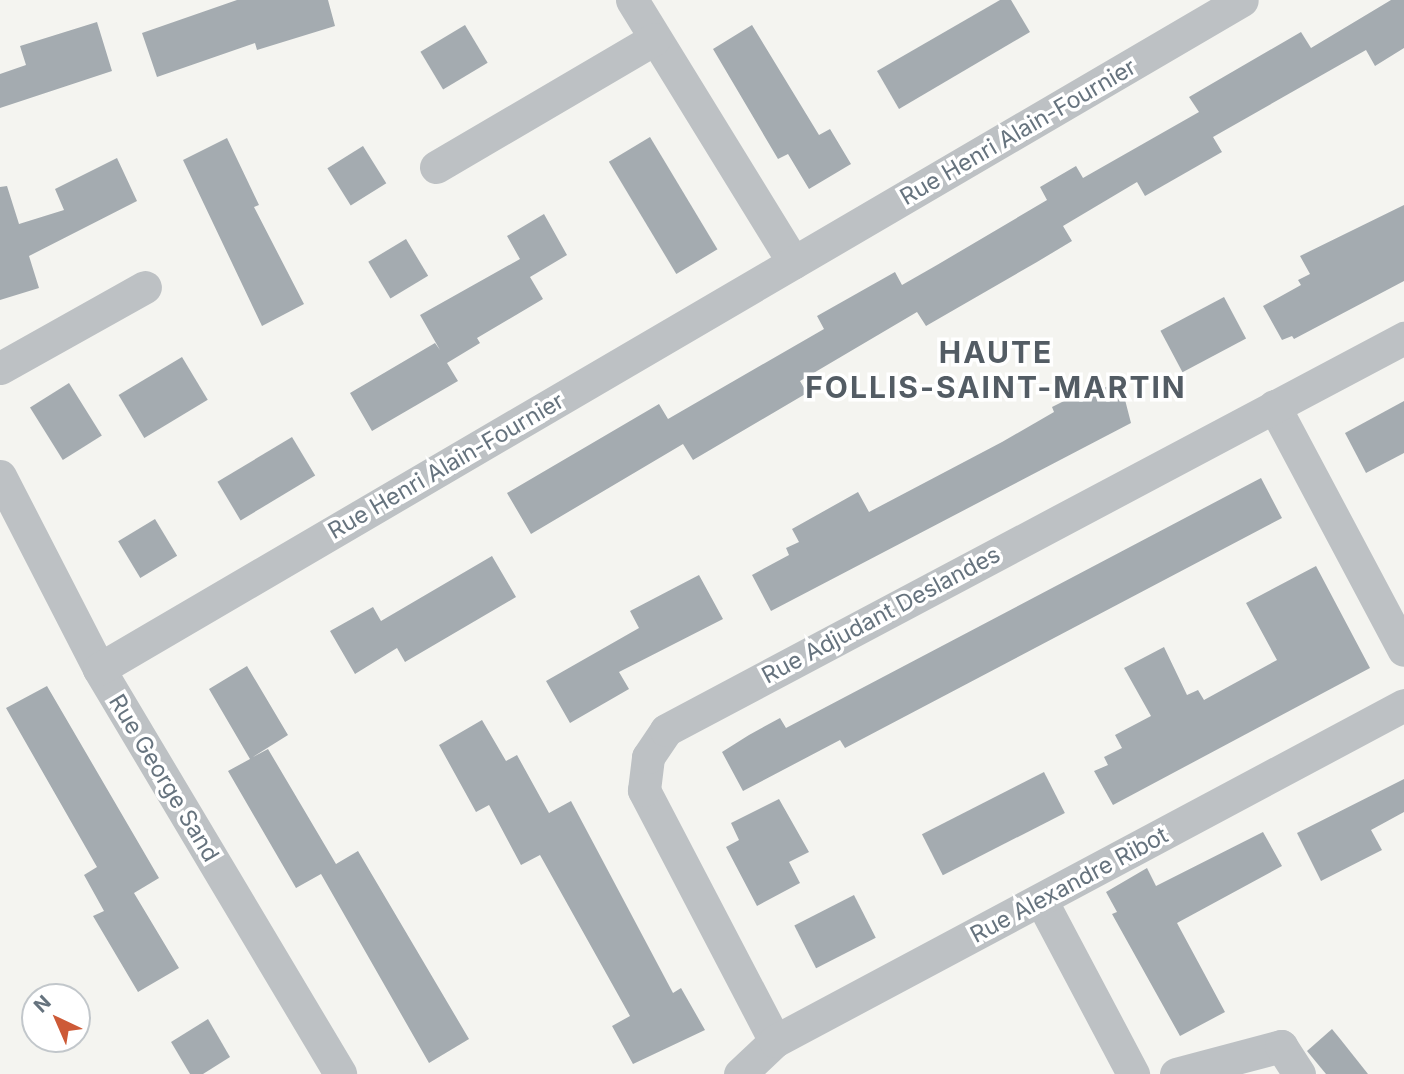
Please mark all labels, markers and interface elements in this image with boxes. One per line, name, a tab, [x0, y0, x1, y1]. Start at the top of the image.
street label: Rue Henri Alain-Fournier	[895, 53, 1141, 211]
district label: HAUTE FOLLIS-SAINT-MARTIN	[808, 334, 1184, 404]
street label: Rue Henri Alain-Fournier	[323, 387, 569, 545]
street label: Rue Adjudant Deslandes	[757, 540, 1005, 690]
street label: Rue George Sand	[103, 689, 225, 867]
street label: Rue Alexandre Ribot	[966, 821, 1172, 949]
north arrow	[21, 983, 91, 1053]
text: N	[29, 991, 56, 1017]

